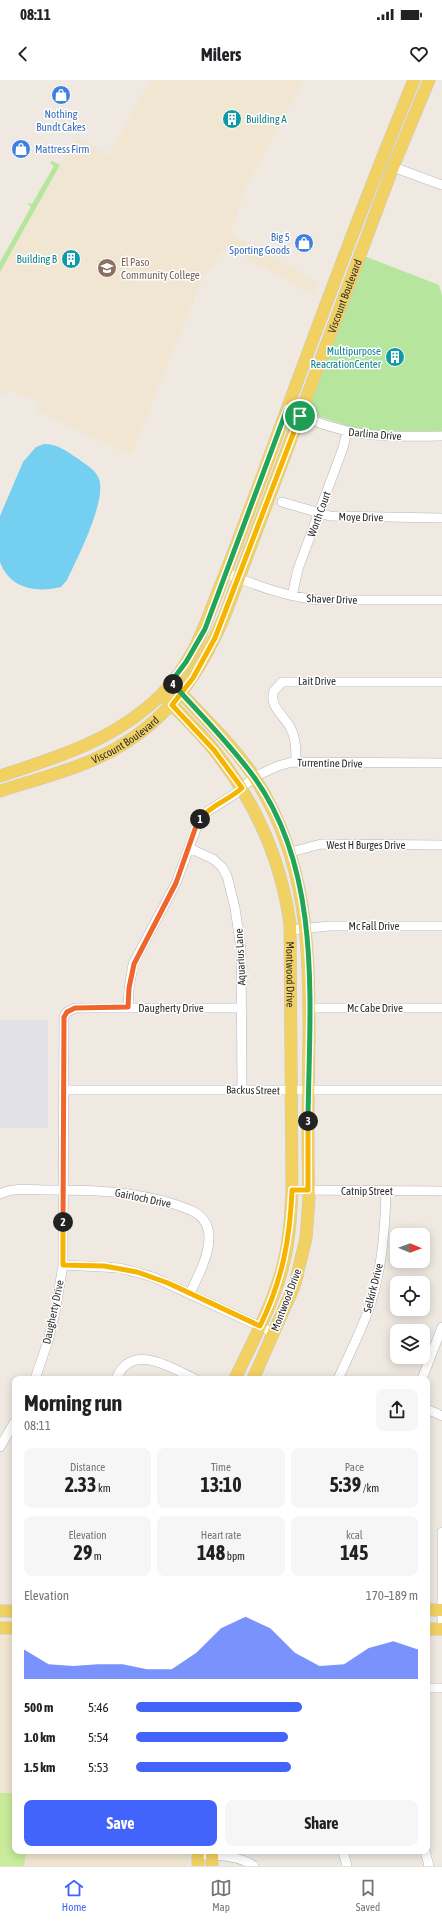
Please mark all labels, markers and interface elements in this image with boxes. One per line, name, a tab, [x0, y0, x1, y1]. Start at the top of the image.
text: 08:11	[20, 6, 51, 23]
icon: back	[12, 43, 34, 65]
icon: heart	[408, 43, 430, 65]
text: Milers	[201, 44, 241, 65]
shop icon: Nothing Bundt Cakes	[50, 84, 72, 106]
place label: Nothing Bundt Cakes	[36, 108, 86, 133]
building icon: Building A	[221, 108, 243, 130]
place label: Building A	[246, 113, 287, 125]
shop icon: Mattress Firm	[10, 138, 32, 160]
place label: Mattress Firm	[35, 143, 90, 155]
place label: Big 5 Sporting Goods	[229, 231, 290, 256]
shop icon: Big 5 Sporting Goods	[293, 232, 315, 254]
building icon: Building B	[60, 248, 82, 270]
place label: Building B	[17, 253, 58, 265]
place label: El Paso Community College	[121, 256, 200, 281]
school or university icon: El Paso Community College	[96, 257, 118, 279]
street label: Viscount Boulevard	[325, 258, 364, 335]
place label: Multipurpose ReacrationCenter	[310, 345, 382, 370]
building icon: Multipurpose ReacrationCenter	[384, 346, 406, 368]
pin	[283, 399, 317, 433]
icon: arrive	[289, 405, 311, 427]
street label: Darlina Drive	[348, 426, 402, 442]
street label: Worth Court	[305, 490, 333, 538]
street label: Moye Drive	[339, 511, 383, 523]
street label: Shaver Drive	[307, 592, 357, 606]
pin: 4	[163, 674, 183, 694]
street label: Lait Drive	[298, 675, 336, 687]
text: 4	[170, 678, 176, 690]
street label: Viscount Boulevard	[90, 714, 161, 766]
street label: Turrentine Drive	[297, 756, 363, 770]
pin: 1	[190, 809, 210, 829]
text: 1	[197, 813, 203, 825]
street label: West H Burges Drive	[327, 839, 405, 851]
street label: Mc Fall Drive	[349, 920, 399, 932]
street label: Aquarius Lane	[233, 928, 247, 986]
street label: Montwood Drive	[284, 941, 297, 1007]
street label: Daugherty Drive	[138, 1002, 204, 1014]
street label: Mc Cabe Drive	[347, 1002, 403, 1014]
street label: Backus Street	[226, 1084, 280, 1096]
pin: 3	[298, 1111, 318, 1131]
text: 3	[305, 1115, 311, 1127]
street label: Catnip Street	[341, 1185, 393, 1197]
street label: Gairloch Drive	[114, 1186, 172, 1210]
pin: 2	[53, 1212, 73, 1232]
text: 2	[60, 1216, 66, 1228]
north arrow	[390, 1228, 430, 1268]
map controls	[390, 1228, 430, 1364]
street label: Selkirk Drive	[361, 1262, 385, 1314]
street label: Montwood Drive	[269, 1267, 303, 1333]
button: locate	[390, 1276, 430, 1316]
street label: Daugherty Drive	[40, 1279, 66, 1345]
button: layers	[390, 1324, 430, 1364]
button: share	[376, 1389, 418, 1431]
text: Morning run	[24, 1390, 122, 1416]
text: 08:11	[24, 1418, 51, 1433]
text: Distance	[70, 1461, 105, 1473]
text: Time	[211, 1461, 231, 1473]
text: Pace	[345, 1461, 364, 1473]
text: 2.33	[65, 1473, 96, 1496]
text: 13:10	[200, 1473, 242, 1496]
text: 5:39	[329, 1473, 361, 1496]
text: km	[96, 1482, 111, 1494]
text: /km	[361, 1482, 379, 1494]
text: Elevation	[69, 1529, 107, 1541]
text: Heart rate	[201, 1529, 241, 1541]
text: kcal	[346, 1529, 363, 1541]
text: 29	[74, 1541, 92, 1564]
text: 148	[197, 1541, 225, 1564]
text: 145	[340, 1541, 368, 1564]
text: m	[92, 1550, 102, 1562]
text: bpm	[225, 1550, 245, 1562]
text: Elevation	[24, 1588, 69, 1603]
text: 170–189 m	[366, 1588, 418, 1603]
text: 500 m	[24, 1700, 53, 1715]
text: 5:46	[88, 1700, 109, 1715]
text: 1.0 km	[24, 1730, 55, 1745]
text: 5:54	[88, 1730, 109, 1745]
text: 1.5 km	[24, 1760, 55, 1775]
text: 5:53	[88, 1760, 109, 1775]
button: Save	[24, 1800, 217, 1846]
button: Share	[225, 1800, 418, 1846]
tab: Home	[62, 1877, 86, 1913]
tab: Map	[210, 1877, 232, 1913]
tab: Saved	[356, 1877, 380, 1913]

